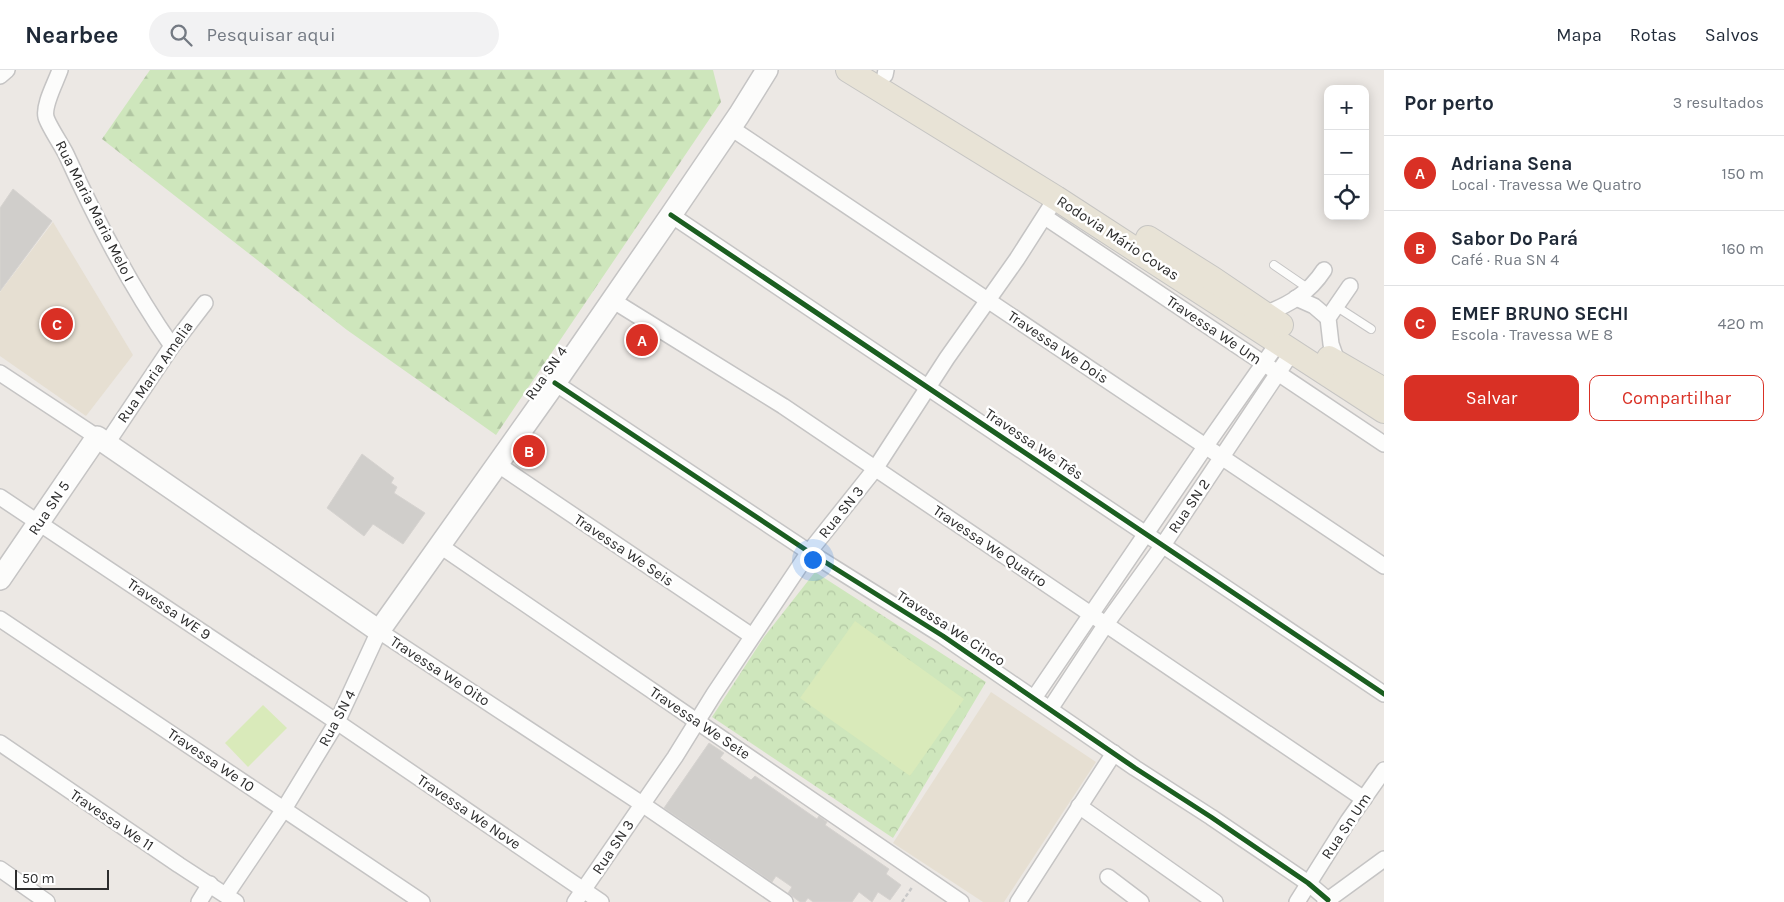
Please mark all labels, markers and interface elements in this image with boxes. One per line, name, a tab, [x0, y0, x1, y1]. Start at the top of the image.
search box	[149, 12, 499, 57]
text: Nearbee	[25, 21, 119, 49]
icon: search	[167, 21, 195, 49]
text: Pesquisar aqui	[207, 24, 336, 46]
text: Mapa	[1556, 24, 1602, 46]
text: Rotas	[1630, 24, 1677, 46]
text: Salvos	[1705, 24, 1759, 46]
map controls	[1324, 85, 1369, 220]
button: +	[1324, 85, 1369, 130]
text: Por perto	[1404, 91, 1494, 115]
text: 3 resultados	[1673, 93, 1764, 112]
button: −	[1324, 130, 1369, 175]
street label: Rua Maria Maria Melo I	[52, 137, 138, 285]
text: Adriana Sena	[1451, 153, 1572, 175]
text: A	[1415, 164, 1425, 183]
text: 150 m	[1721, 164, 1764, 183]
button: locate	[1324, 175, 1369, 220]
text: Local · Travessa We Quatro	[1451, 175, 1642, 194]
street label: Rodovia Mário Covas	[1054, 192, 1182, 284]
text: Sabor Do Pará	[1451, 228, 1578, 250]
text: B	[1415, 239, 1425, 258]
text: 160 m	[1721, 239, 1764, 258]
text: Café · Rua SN 4	[1451, 250, 1559, 269]
street label: Travessa We Um	[1163, 292, 1265, 368]
text: EMEF BRUNO SECHI	[1451, 303, 1629, 325]
pin: C	[41, 305, 73, 343]
street label: Travessa We Dois	[1004, 307, 1112, 387]
text: C	[1415, 314, 1425, 333]
text: 420 m	[1718, 314, 1764, 333]
street label: Rua Maria Amelia	[113, 318, 197, 426]
pin: A	[626, 321, 658, 359]
text: Escola · Travessa WE 8	[1451, 325, 1613, 344]
street label: Rua SN 4	[521, 342, 571, 403]
button: Salvar	[1404, 375, 1579, 421]
button: Compartilhar	[1589, 375, 1764, 421]
street label: Travessa We Três	[981, 405, 1087, 483]
pin: B	[513, 432, 545, 470]
street label: Rua SN 2	[1164, 475, 1214, 537]
street label: Rua SN 5	[24, 477, 74, 539]
street label: Rua SN 3	[815, 482, 867, 542]
street label: Travessa We Quatro	[930, 501, 1050, 591]
street label: Travessa We Seis	[571, 510, 677, 590]
your location	[800, 547, 826, 573]
street label: Travessa WE 9	[124, 574, 214, 644]
street label: Travessa We Cinco	[893, 586, 1009, 670]
street label: Travessa We Oito	[387, 632, 493, 710]
street label: Travessa We Sete	[646, 683, 754, 763]
street label: Rua SN 4	[315, 686, 360, 749]
street label: Travessa We 10	[164, 724, 258, 796]
street label: Travessa We Nove	[414, 771, 524, 853]
street label: Travessa We 11	[67, 785, 157, 855]
street label: Rua Sn Um	[1317, 790, 1375, 862]
street label: Rua SN 3	[588, 816, 638, 878]
scale bar	[15, 867, 109, 890]
text: 50 m	[22, 870, 55, 887]

